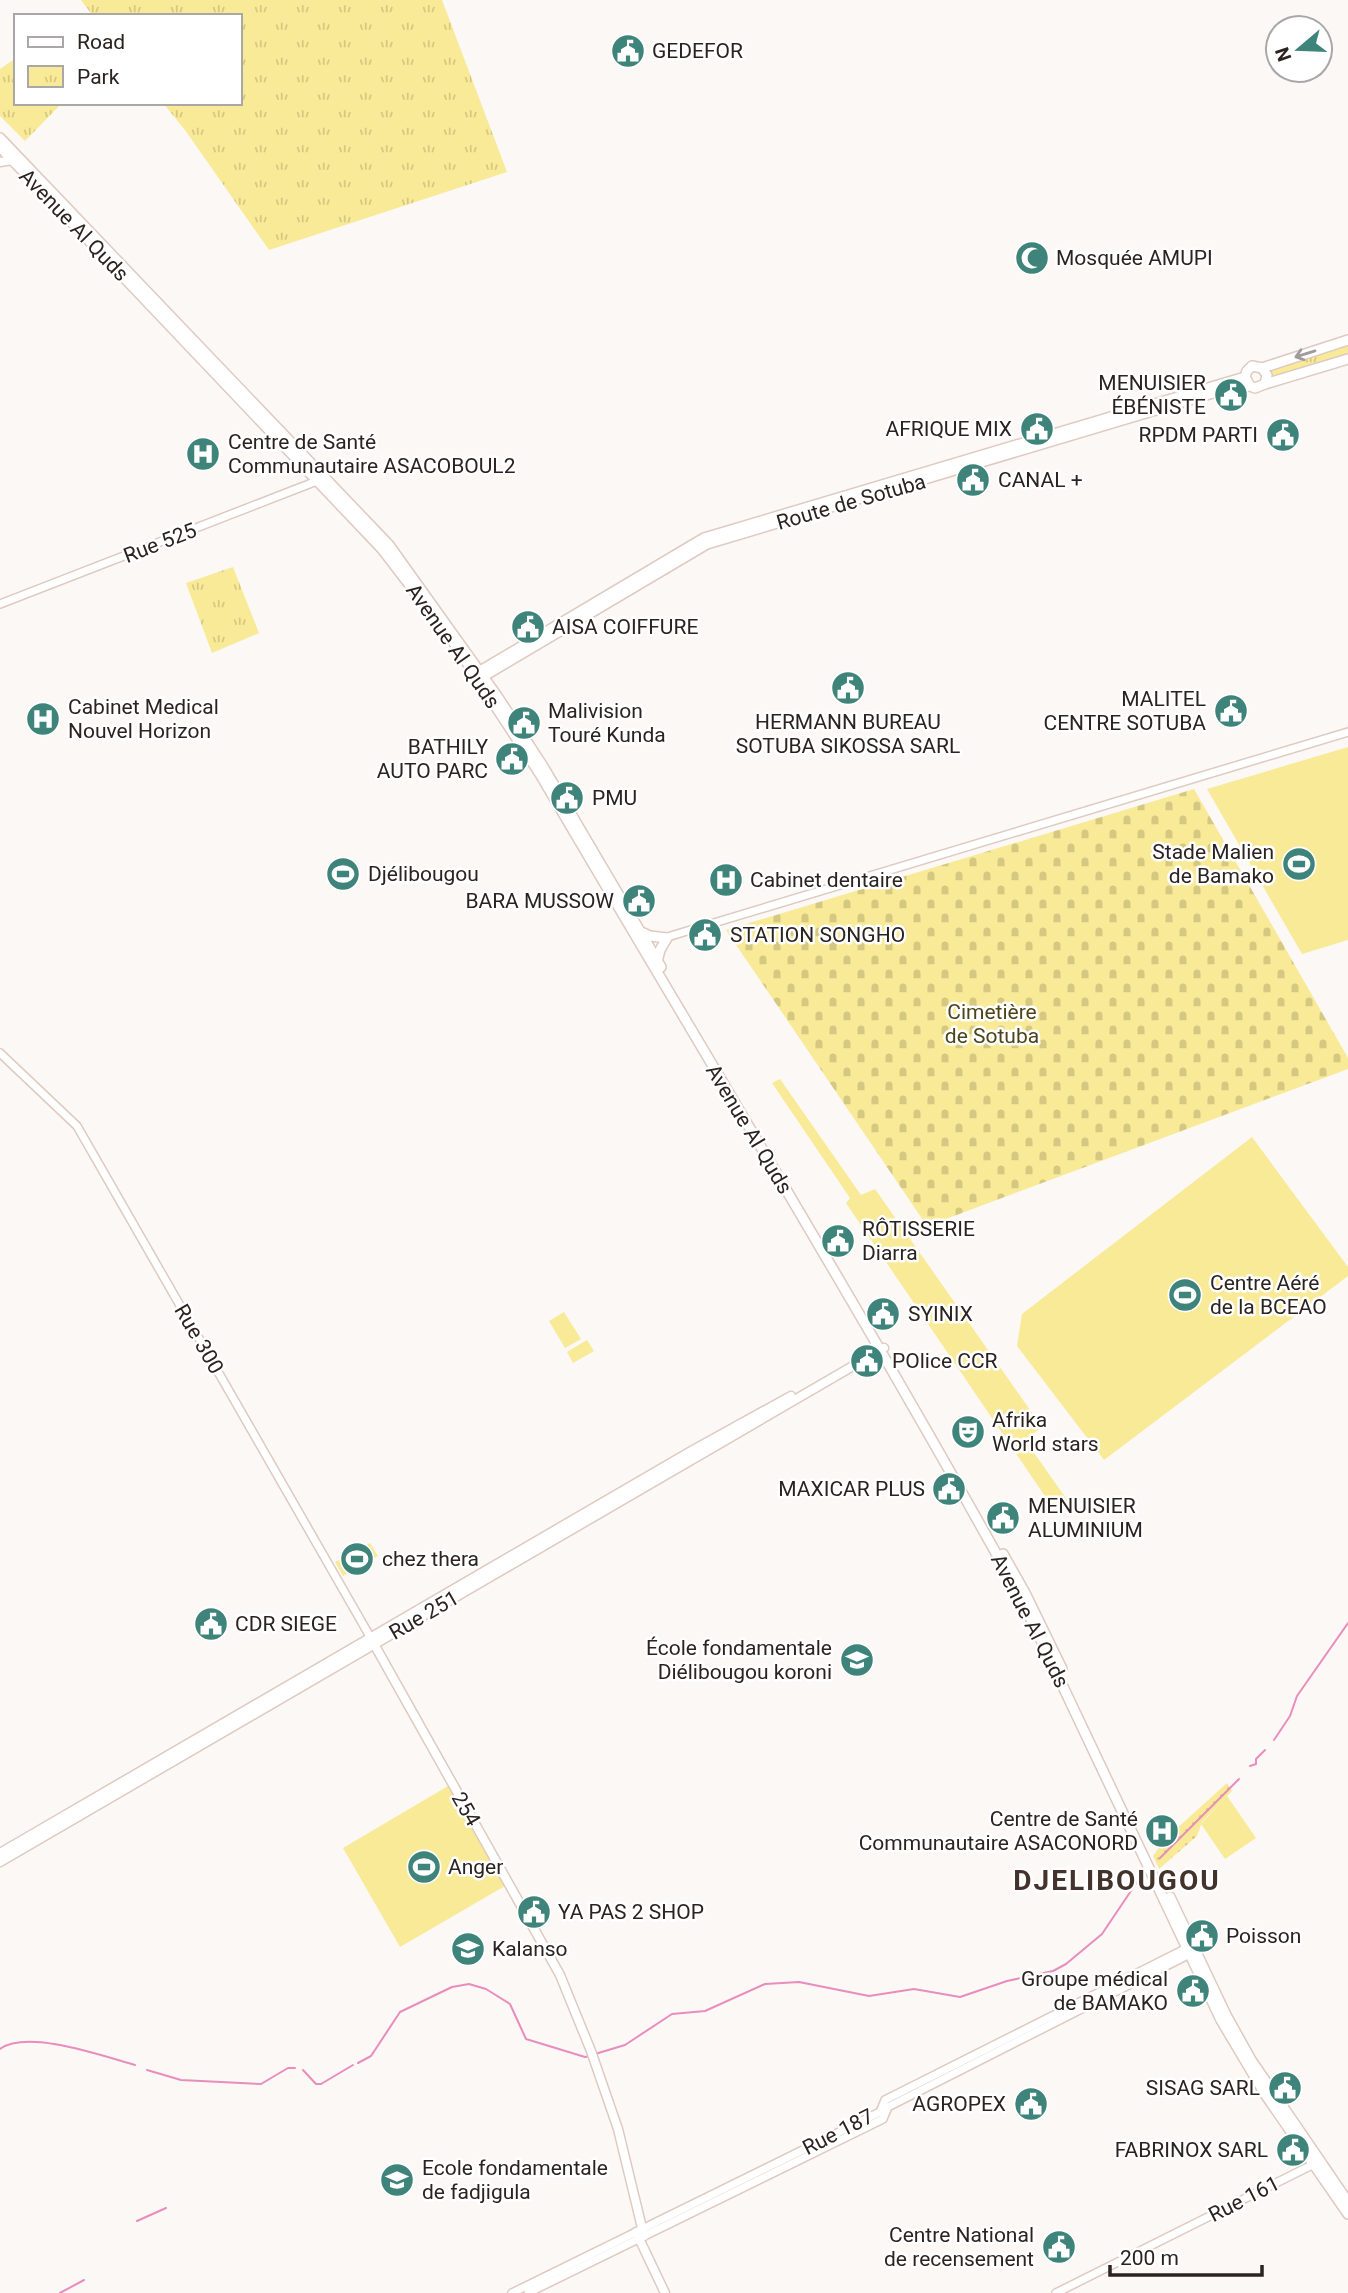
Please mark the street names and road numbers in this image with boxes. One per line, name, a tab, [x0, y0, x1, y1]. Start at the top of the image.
street label: Avenue Al Quds	[14, 164, 134, 286]
street label: Route de Sotuba	[774, 469, 928, 535]
street label: Rue 525	[120, 518, 200, 568]
street label: Avenue Al Quds	[401, 579, 505, 713]
street label: Avenue Al Quds	[701, 1060, 797, 1198]
street label: Rue 300	[170, 1300, 228, 1378]
street label: Avenue Al Quds	[986, 1550, 1074, 1692]
street label: Rue 251	[385, 1586, 463, 1644]
street label: 254	[447, 1788, 485, 1830]
street label: Rue 187	[799, 2104, 877, 2160]
street label: Rue 161	[1205, 2171, 1283, 2227]

